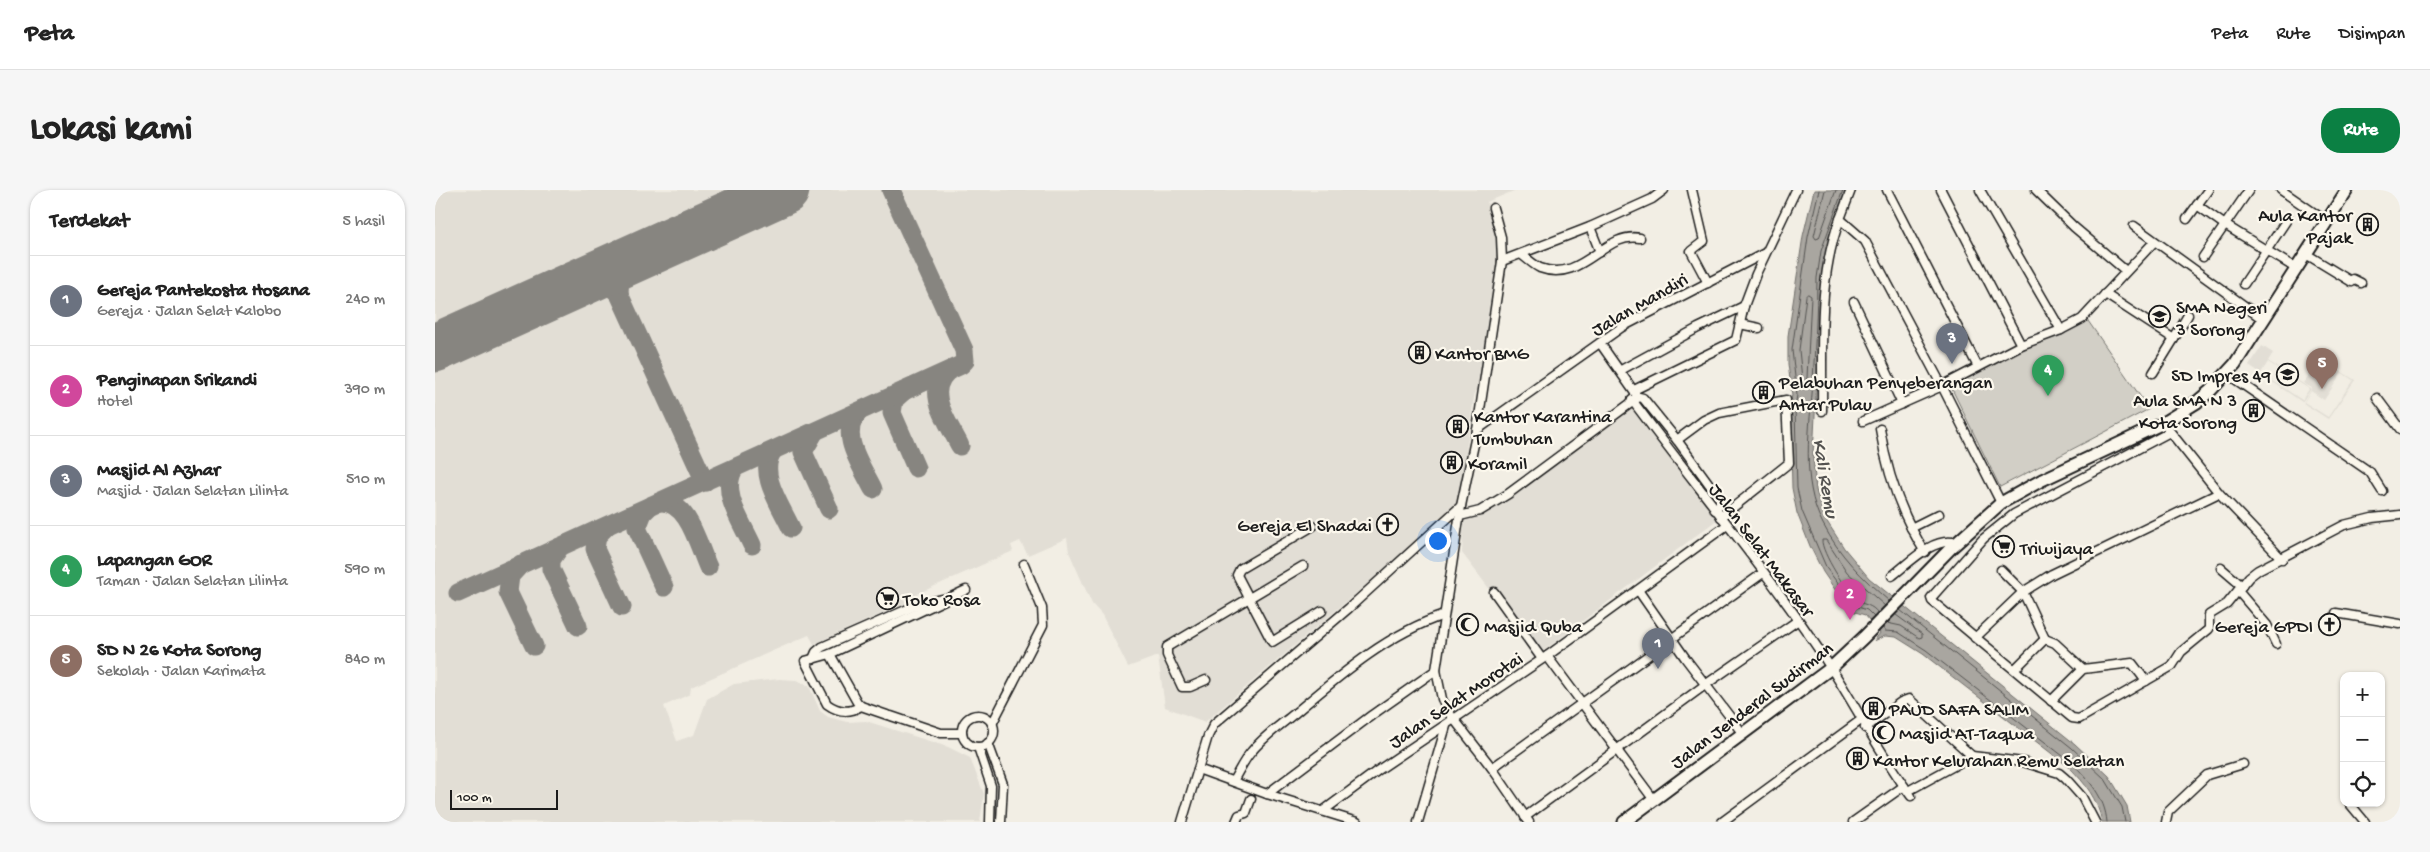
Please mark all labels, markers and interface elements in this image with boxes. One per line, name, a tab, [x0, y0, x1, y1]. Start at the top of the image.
text: Peta	[25, 20, 74, 49]
text: Peta	[2212, 24, 2248, 45]
text: Rute	[2276, 24, 2311, 45]
text: Disimpan	[2339, 24, 2405, 45]
button: Rute	[2321, 108, 2400, 153]
text: Lokasi kami	[30, 110, 192, 151]
place label: Aula Kantor Pajak	[2258, 206, 2354, 251]
text: Terdekat	[50, 210, 129, 235]
text: 5 hasil	[342, 213, 385, 232]
building icon: Aula Kantor Pajak	[2356, 213, 2380, 237]
street label: Jalan Mandiri	[1588, 269, 1693, 343]
text: Gereja Pantekosta Hosana	[97, 280, 309, 303]
text: 1	[63, 291, 69, 310]
text: 240 m	[345, 291, 385, 310]
place label: SMA Negeri 3 Sorong	[2175, 298, 2267, 343]
text: Gereja · Jalan Selat Kalobo	[97, 303, 281, 322]
school or university icon: SMA Negeri 3 Sorong	[2148, 305, 2172, 329]
pin: 3	[1936, 323, 1968, 364]
building icon: Kantor BMG	[1407, 340, 1431, 364]
place label: Kantor BMG	[1435, 344, 1530, 367]
pin: 5	[2306, 348, 2338, 389]
pin: 4	[2032, 355, 2064, 396]
school or university icon: SD Impres 49	[2275, 362, 2299, 386]
place label: SD Impres 49	[2171, 366, 2271, 389]
text: Penginapan Srikandi	[97, 370, 257, 393]
place label: Pelabuhan Penyeberangan Antar Pulau	[1778, 373, 1992, 418]
building icon: Pelabuhan Penyeberangan Antar Pulau	[1751, 380, 1775, 404]
text: 2	[62, 381, 70, 400]
text: 390 m	[344, 381, 385, 400]
place label: Aula SMA N 3 Kota Sorong	[2133, 391, 2237, 436]
text: Hotel	[97, 393, 133, 412]
building icon: Aula SMA N 3 Kota Sorong	[2241, 398, 2265, 422]
place label: Kantor Karantina Tumbuhan	[1473, 407, 1613, 452]
building icon: Kantor Karantina Tumbuhan	[1446, 414, 1470, 438]
water label: Kali Remu	[1805, 437, 1842, 522]
building icon: Koramil	[1440, 450, 1464, 474]
place label: Koramil	[1468, 454, 1527, 477]
text: Masjid Al Azhar	[97, 460, 220, 483]
text: 3	[62, 471, 70, 490]
text: 510 m	[346, 471, 385, 490]
street label: Jalan Selat Makasar	[1702, 480, 1819, 624]
text: Masjid · Jalan Selatan Lilinta	[97, 483, 288, 502]
church icon: Gereja El Shadai	[1376, 512, 1400, 536]
place label: Gereja El Shadai	[1237, 516, 1372, 539]
your location	[1425, 528, 1451, 554]
supermarket icon: Triwijaya	[1992, 535, 2016, 559]
place label: Triwijaya	[2019, 539, 2094, 562]
text: Lapangan GOR	[97, 550, 212, 573]
text: 4	[62, 561, 70, 580]
text: 590 m	[344, 561, 385, 580]
text: Taman · Jalan Selatan Lilinta	[97, 573, 288, 592]
pin: 2	[1834, 579, 1866, 620]
supermarket icon: Toko Rosa	[875, 586, 899, 610]
place label: Toko Rosa	[902, 590, 982, 613]
mosque icon: Masjid Quba	[1456, 613, 1480, 637]
church icon: Gereja GPDI	[2317, 613, 2341, 637]
place label: Masjid Quba	[1484, 617, 1584, 640]
place label: Gereja GPDI	[2215, 617, 2313, 640]
pin: 1	[1642, 628, 1674, 669]
street label: Jalan Jenderal Sudirman	[1667, 638, 1839, 775]
text: SD N 26 Kota Sorong	[97, 640, 261, 663]
street label: Jalan Selat Morotai	[1386, 649, 1528, 755]
text: 5	[62, 651, 70, 670]
text: 840 m	[344, 651, 385, 670]
text: Sekolah · Jalan Karimata	[97, 663, 265, 682]
map controls	[2340, 672, 2385, 807]
button: +	[2340, 672, 2385, 717]
building icon: PAUD SAFA SALIM	[1861, 696, 1885, 720]
place label: PAUD SAFA SALIM	[1888, 700, 2030, 723]
button: −	[2340, 717, 2385, 762]
mosque icon: Masjid AT-Taqwa	[1871, 720, 1895, 744]
place label: Masjid AT-Taqwa	[1899, 724, 2035, 747]
building icon: Kantor Kelurahan Remu Selatan	[1845, 747, 1869, 771]
place label: Kantor Kelurahan Remu Selatan	[1873, 751, 2124, 774]
button: locate	[2340, 762, 2385, 807]
scale bar	[450, 787, 557, 810]
text: 100 m	[457, 790, 492, 807]

